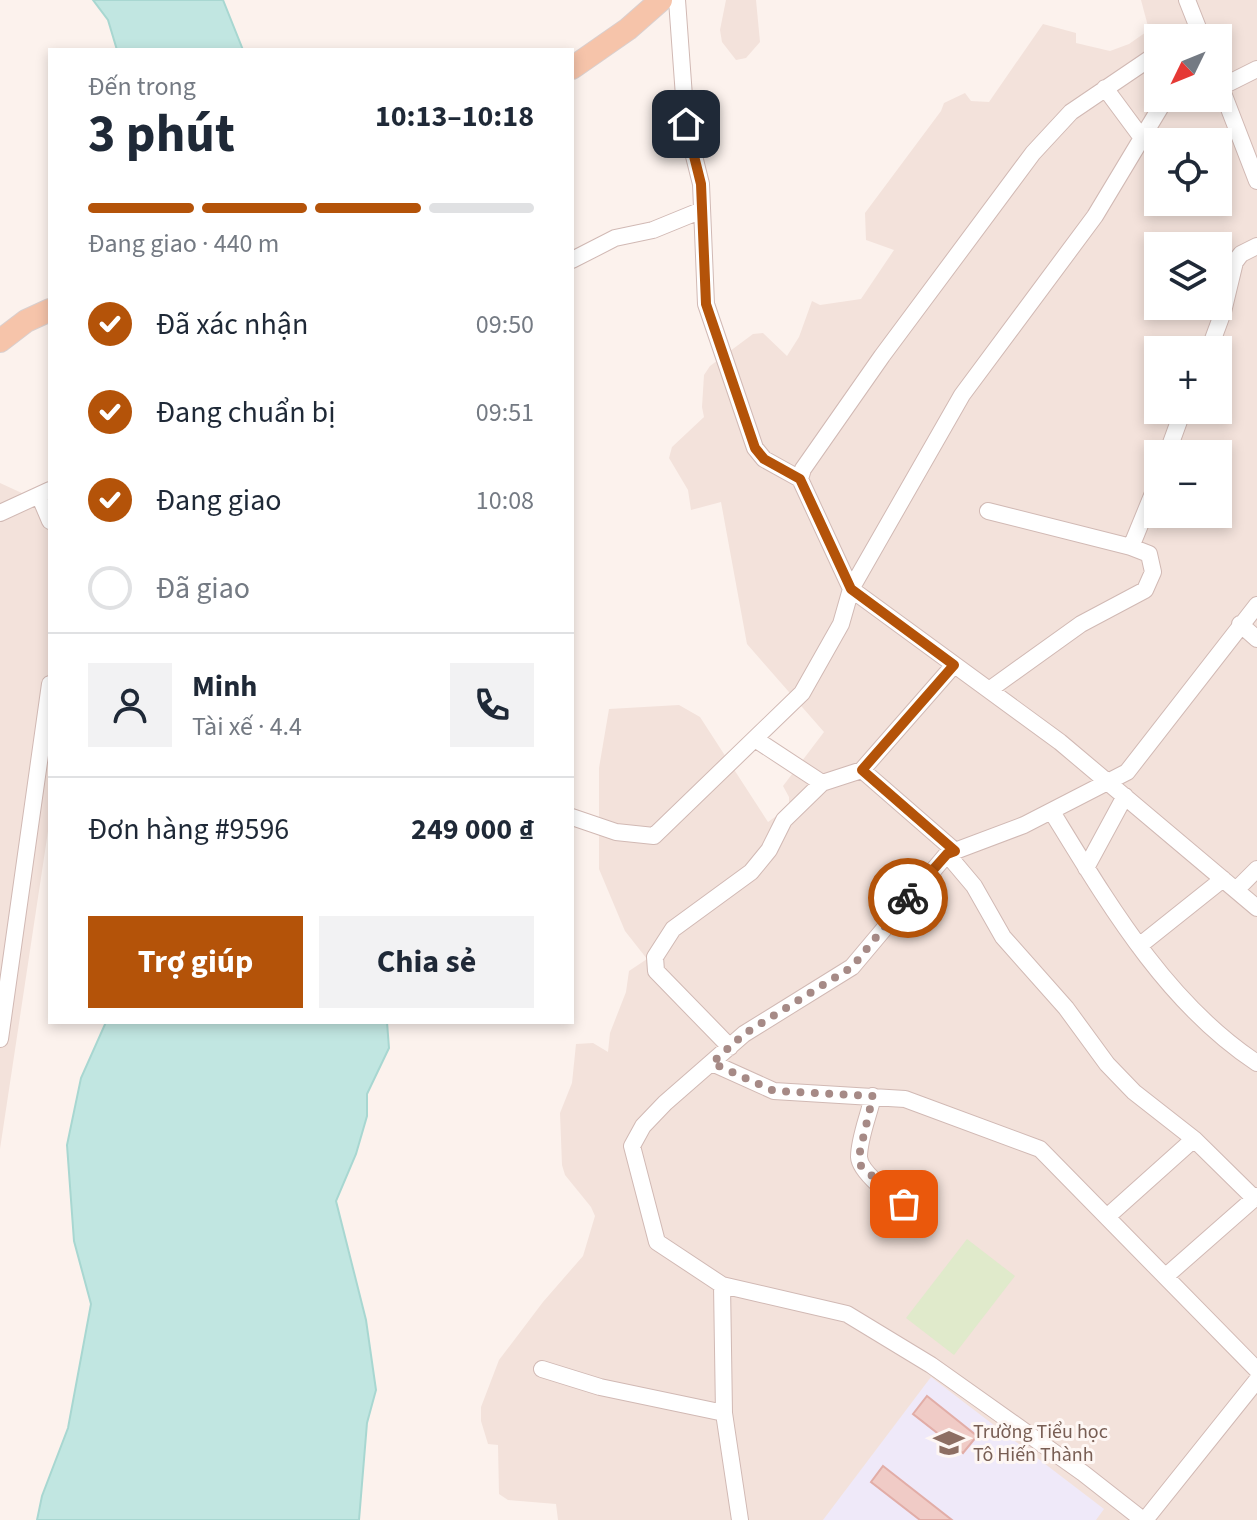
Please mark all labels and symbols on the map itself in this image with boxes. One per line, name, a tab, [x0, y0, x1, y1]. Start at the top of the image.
north arrow	[1144, 24, 1232, 112]
pin	[652, 90, 720, 158]
courier	[868, 858, 948, 938]
pin	[870, 1170, 938, 1238]
place label: Trường Tiểu học Tô Hiến Thành	[973, 1418, 1108, 1469]
school or university icon: Trường Tiểu học Tô Hiến Thành	[932, 1426, 966, 1460]

